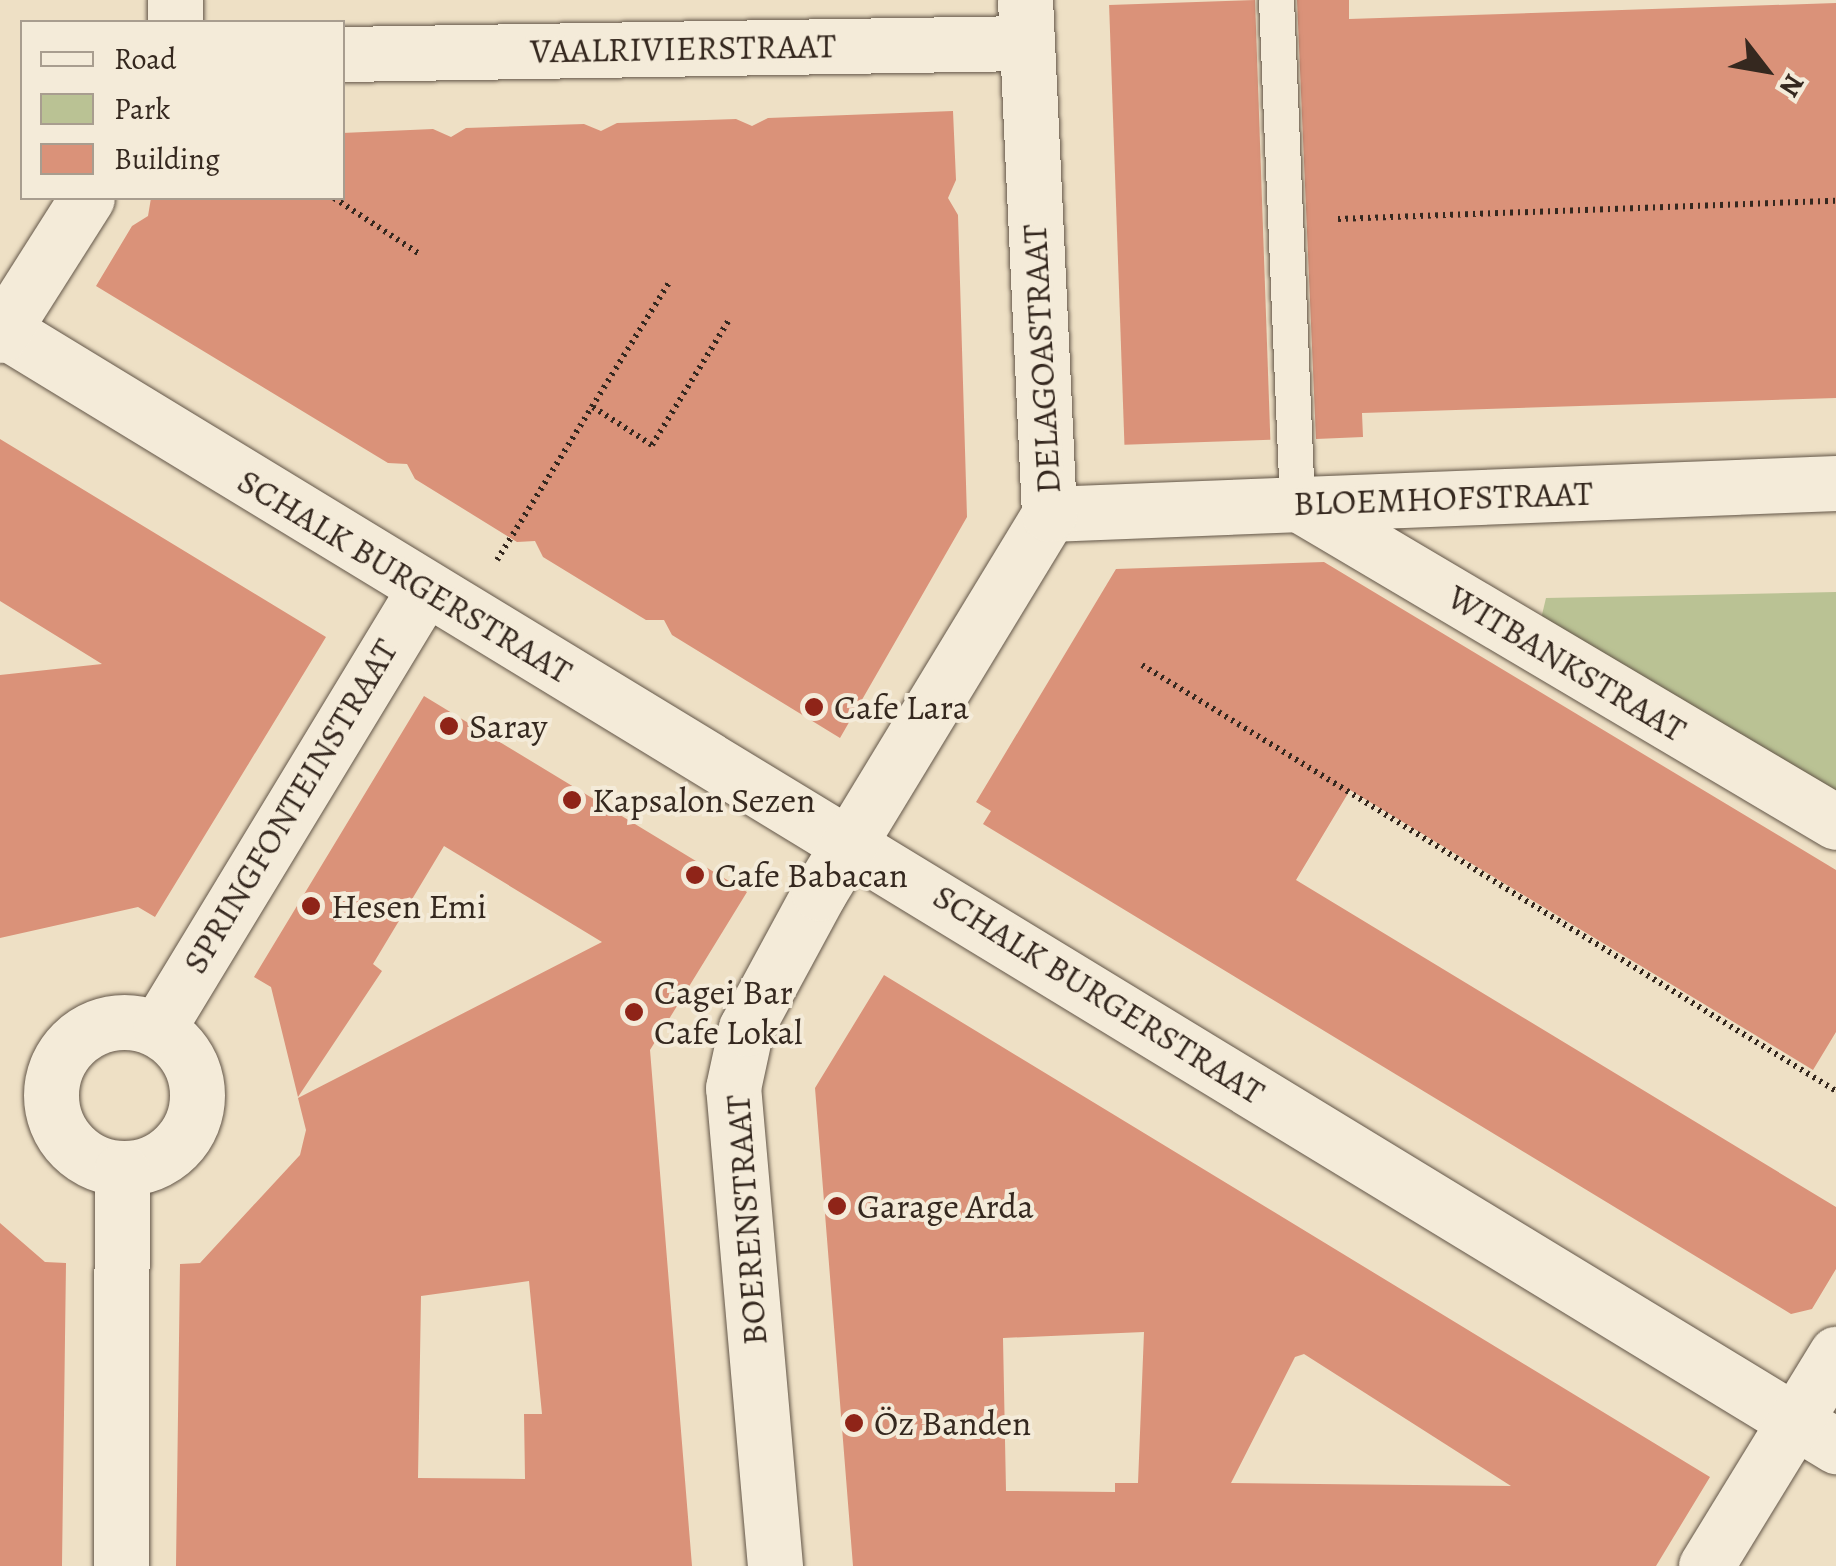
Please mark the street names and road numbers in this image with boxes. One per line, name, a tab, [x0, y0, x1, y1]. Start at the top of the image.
street label: VAALRIVIERSTRAAT	[530, 24, 836, 72]
street label: DELAGOASTRAAT	[1013, 223, 1069, 495]
street label: SCHALK BURGERSTRAAT	[230, 460, 580, 692]
street label: BLOEMHOFSTRAAT	[1292, 472, 1594, 524]
street label: WITBANKSTRAAT	[1440, 575, 1694, 751]
street label: SPRINGFONTEINSTRAAT	[174, 631, 406, 981]
street label: SCHALK BURGERSTRAAT	[926, 875, 1272, 1113]
street label: BOERENSTRAAT	[716, 1093, 776, 1347]

